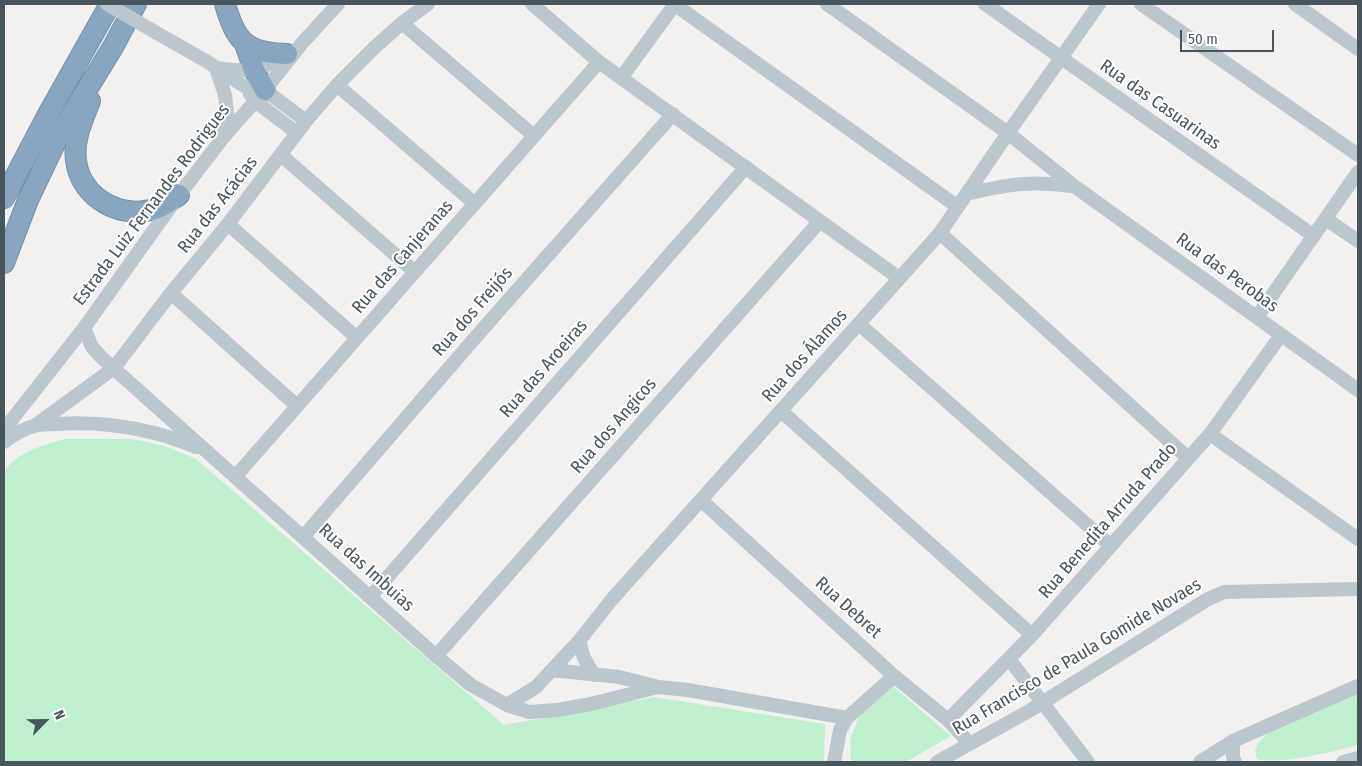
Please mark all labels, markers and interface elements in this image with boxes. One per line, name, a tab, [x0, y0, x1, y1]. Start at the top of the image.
scale bar	[1182, 20, 1276, 52]
text: 50 m	[1188, 30, 1218, 48]
street label: Rua das Casuarinas	[1095, 55, 1225, 155]
street label: Estrada Luiz Fernandes Rodrigues	[69, 100, 235, 310]
street label: Rua das Acácias	[173, 152, 263, 258]
street label: Rua das Canjeranas	[348, 196, 458, 318]
street label: Rua das Perobas	[1172, 229, 1282, 317]
street label: Rua dos Freijós	[428, 263, 518, 361]
street label: Rua dos Álamos	[758, 305, 852, 407]
street label: Rua das Aroeiras	[496, 316, 592, 422]
street label: Rua dos Angicos	[567, 374, 661, 478]
street label: Rua Benedita Arruda Prado	[1034, 439, 1182, 603]
street label: Rua das Imbuias	[314, 519, 418, 617]
street label: Rua Debret	[810, 573, 886, 643]
street label: Rua Francisco de Paula Gomide Novaes	[949, 574, 1205, 740]
north arrow	[20, 696, 70, 746]
text: N	[50, 708, 69, 722]

